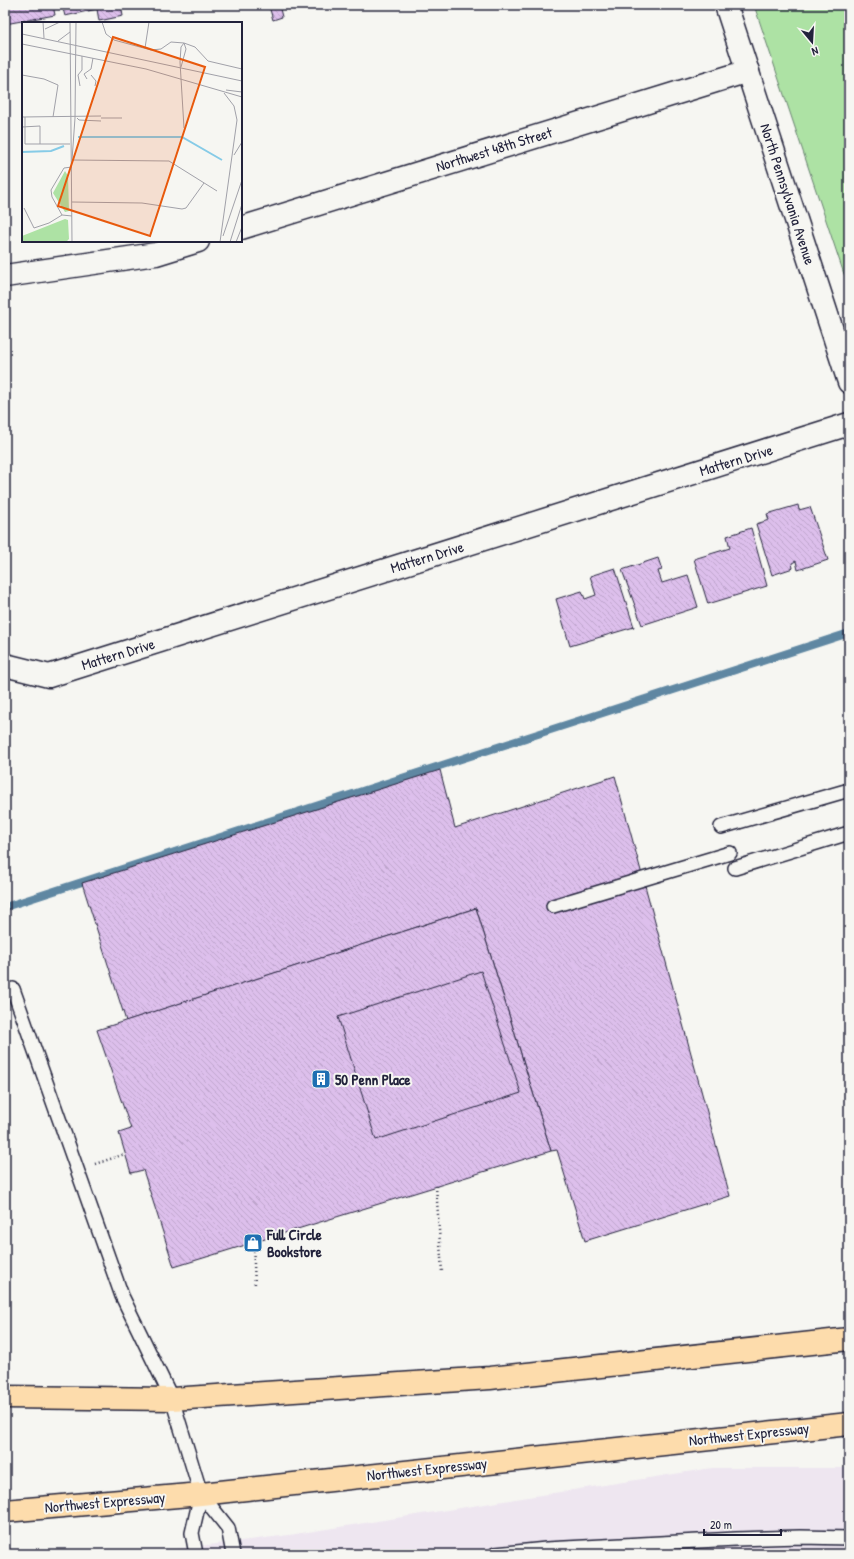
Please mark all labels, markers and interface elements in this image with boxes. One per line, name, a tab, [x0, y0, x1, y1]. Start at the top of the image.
inset map	[22, 22, 242, 242]
north arrow	[792, 22, 832, 62]
text: N	[810, 44, 820, 59]
street label: Northwest 48th Street	[433, 121, 555, 177]
street label: North Pennsylvania Avenue	[755, 121, 821, 267]
street label: Mattern Drive	[697, 439, 775, 481]
street label: Mattern Drive	[388, 536, 466, 578]
street label: Mattern Drive	[79, 633, 157, 675]
building icon: 50 Penn Place	[310, 1068, 332, 1090]
place label: 50 Penn Place	[335, 1069, 411, 1090]
place label: Full Circle Bookstore	[266, 1224, 322, 1262]
shop icon: Full Circle Bookstore	[242, 1232, 264, 1254]
street label: Northwest Expressway	[688, 1417, 810, 1451]
street label: Northwest Expressway	[366, 1452, 488, 1486]
street label: Northwest Expressway	[44, 1486, 166, 1518]
scale bar	[704, 1511, 781, 1537]
text: 20 m	[710, 1516, 732, 1533]

